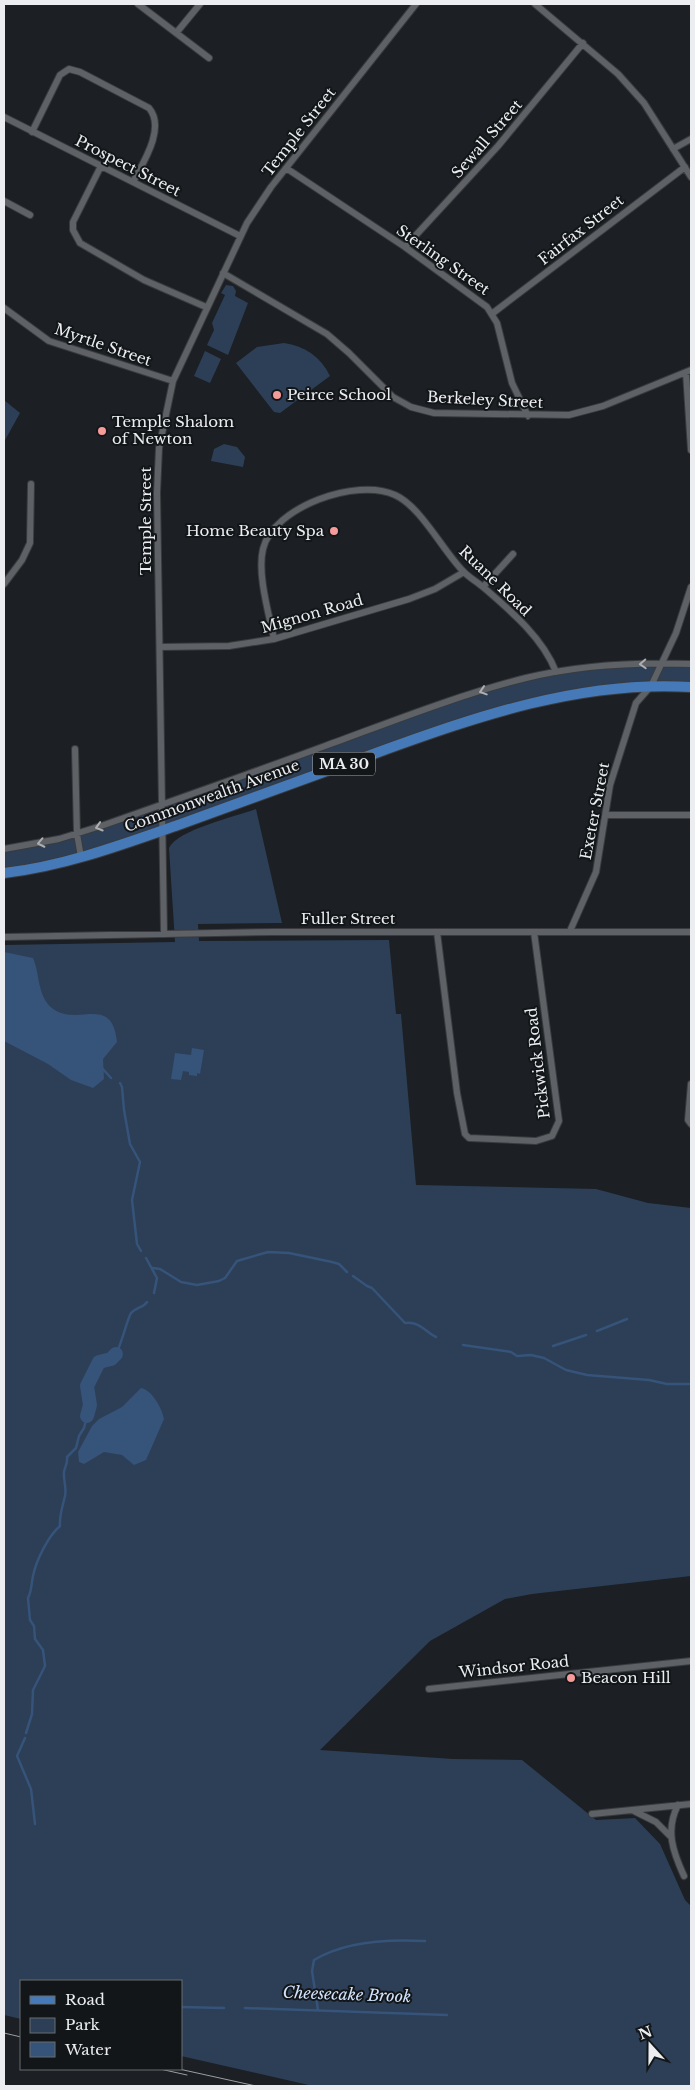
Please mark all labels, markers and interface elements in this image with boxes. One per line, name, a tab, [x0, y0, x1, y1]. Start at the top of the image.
street label: Temple Street	[258, 83, 340, 180]
street label: Sewall Street	[447, 95, 526, 182]
street label: Prospect Street	[72, 131, 184, 200]
street label: Fairfax Street	[534, 190, 627, 269]
street label: Sterling Street	[393, 220, 494, 299]
street label: Myrtle Street	[52, 319, 154, 370]
place label: Peirce School	[287, 385, 391, 404]
street label: Berkeley Street	[426, 387, 544, 412]
marker: Peirce School	[271, 389, 283, 401]
place label: Temple Shalom of Newton	[112, 412, 234, 448]
marker: Temple Shalom of Newton	[96, 425, 108, 437]
street label: Temple Street	[136, 467, 155, 575]
place label: Home Beauty Spa	[186, 521, 325, 540]
marker: Home Beauty Spa	[328, 525, 340, 537]
street label: Ruane Road	[455, 541, 536, 620]
street label: Mignon Road	[259, 590, 365, 637]
one-way arrow	[638, 658, 646, 669]
one-way arrow	[479, 685, 488, 695]
road number: MA 30	[313, 752, 375, 776]
street label: Commonwealth Avenue	[122, 755, 302, 836]
street label: Exeter Street	[576, 760, 613, 861]
one-way arrow	[95, 821, 103, 831]
one-way arrow	[36, 837, 45, 847]
street label: Fuller Street	[301, 909, 396, 928]
street label: Pickwick Road	[521, 1006, 554, 1120]
street label: Windsor Road	[457, 1651, 570, 1682]
place label: Beacon Hill	[581, 1668, 671, 1687]
marker: Beacon Hill	[565, 1672, 577, 1684]
legend	[20, 1980, 182, 2070]
water label: Cheesecake Brook	[282, 1982, 412, 2006]
text: Road	[65, 1990, 105, 2009]
text: Park	[65, 2015, 101, 2034]
north arrow	[625, 2020, 675, 2070]
text: N	[636, 2022, 655, 2044]
text: Water	[64, 2040, 112, 2059]

